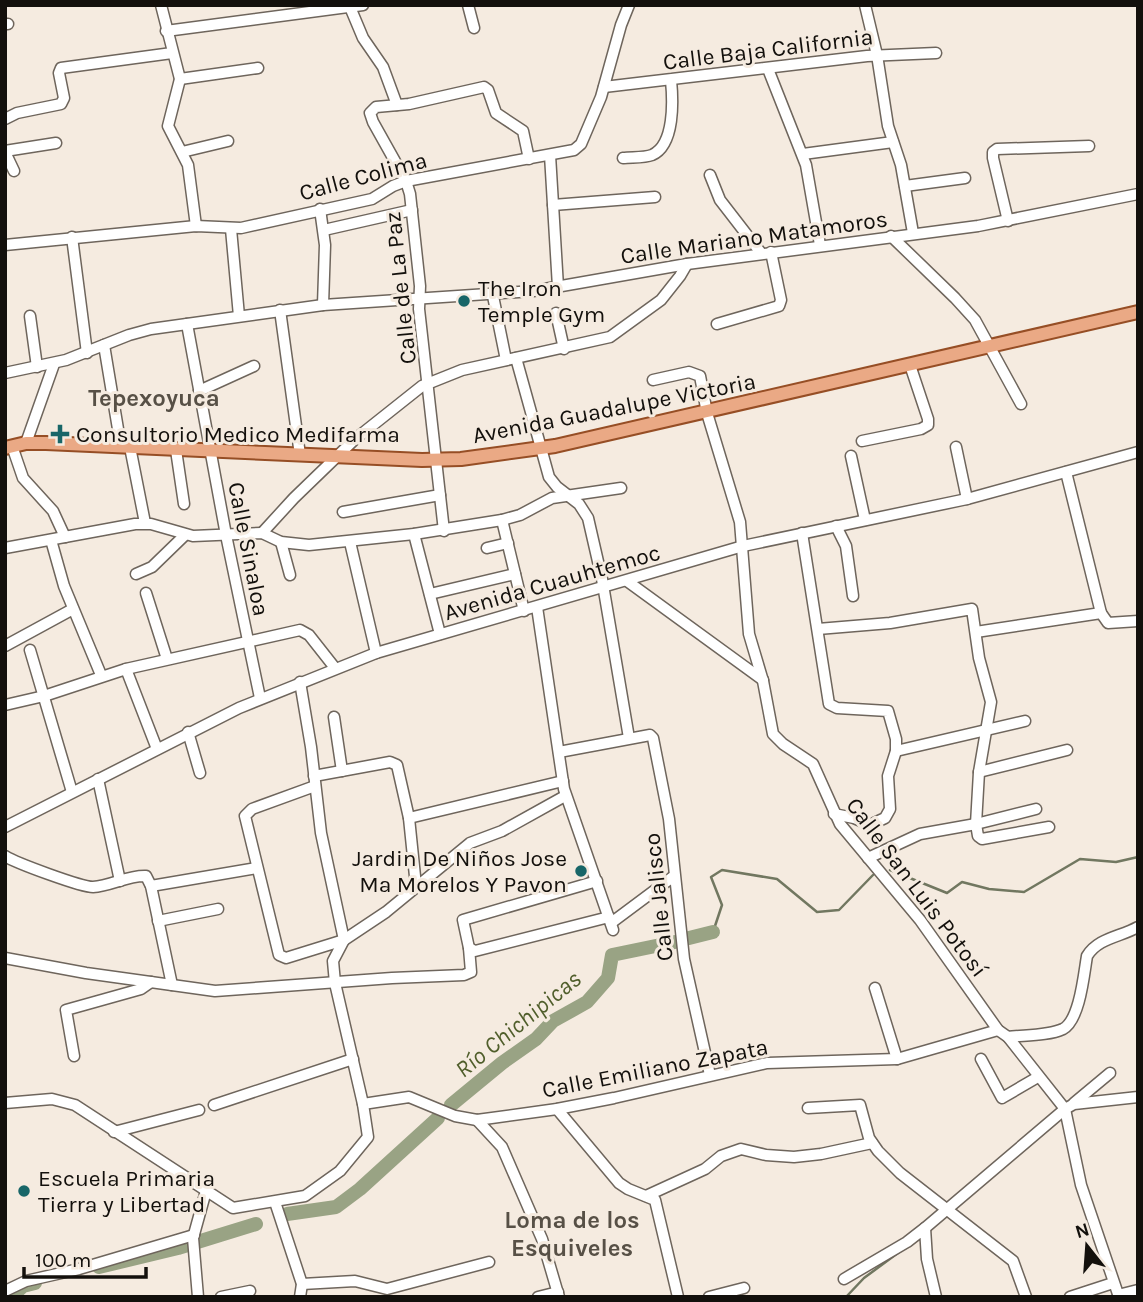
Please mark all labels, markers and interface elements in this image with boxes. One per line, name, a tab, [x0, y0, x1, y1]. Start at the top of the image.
street label: Calle Baja California	[661, 23, 875, 76]
street label: Calle Colima	[296, 146, 430, 206]
street label: Calle Mariano Matamoros	[619, 205, 889, 270]
street label: Calle de La Paz	[379, 210, 422, 365]
place label: The Iron Temple Gym	[478, 275, 605, 328]
marker: The Iron Temple Gym	[456, 293, 472, 309]
street label: Avenida Guadalupe Victoria	[470, 368, 758, 449]
district label: Tepexoyuca	[88, 384, 220, 412]
place label: Consultorio Medico Medifarma	[76, 421, 400, 448]
marker: Consultorio Medico Medifarma	[50, 424, 70, 444]
street label: Calle Sinaloa	[222, 480, 275, 618]
street label: Avenida Cuauhtemoc	[441, 539, 663, 626]
street label: Calle San Luis Potosí	[840, 792, 993, 982]
street label: Calle Jalisco	[638, 832, 679, 962]
place label: Jardin De Niños Jose Ma Morelos Y Pavon	[352, 845, 567, 898]
marker: Jardin De Niños Jose Ma Morelos Y Pavon	[573, 863, 589, 879]
water label: Río Chichipicas	[449, 965, 587, 1083]
street label: Calle Emiliano Zapata	[540, 1033, 770, 1104]
place label: Escuela Primaria Tierra y Libertad	[38, 1165, 215, 1218]
marker: Escuela Primaria Tierra y Libertad	[16, 1183, 32, 1199]
district label: Loma de los Esquiveles	[504, 1206, 640, 1262]
north arrow	[1052, 1211, 1122, 1281]
text: N	[1073, 1218, 1092, 1243]
scale bar	[24, 1236, 147, 1280]
text: 100 m	[35, 1248, 92, 1272]

